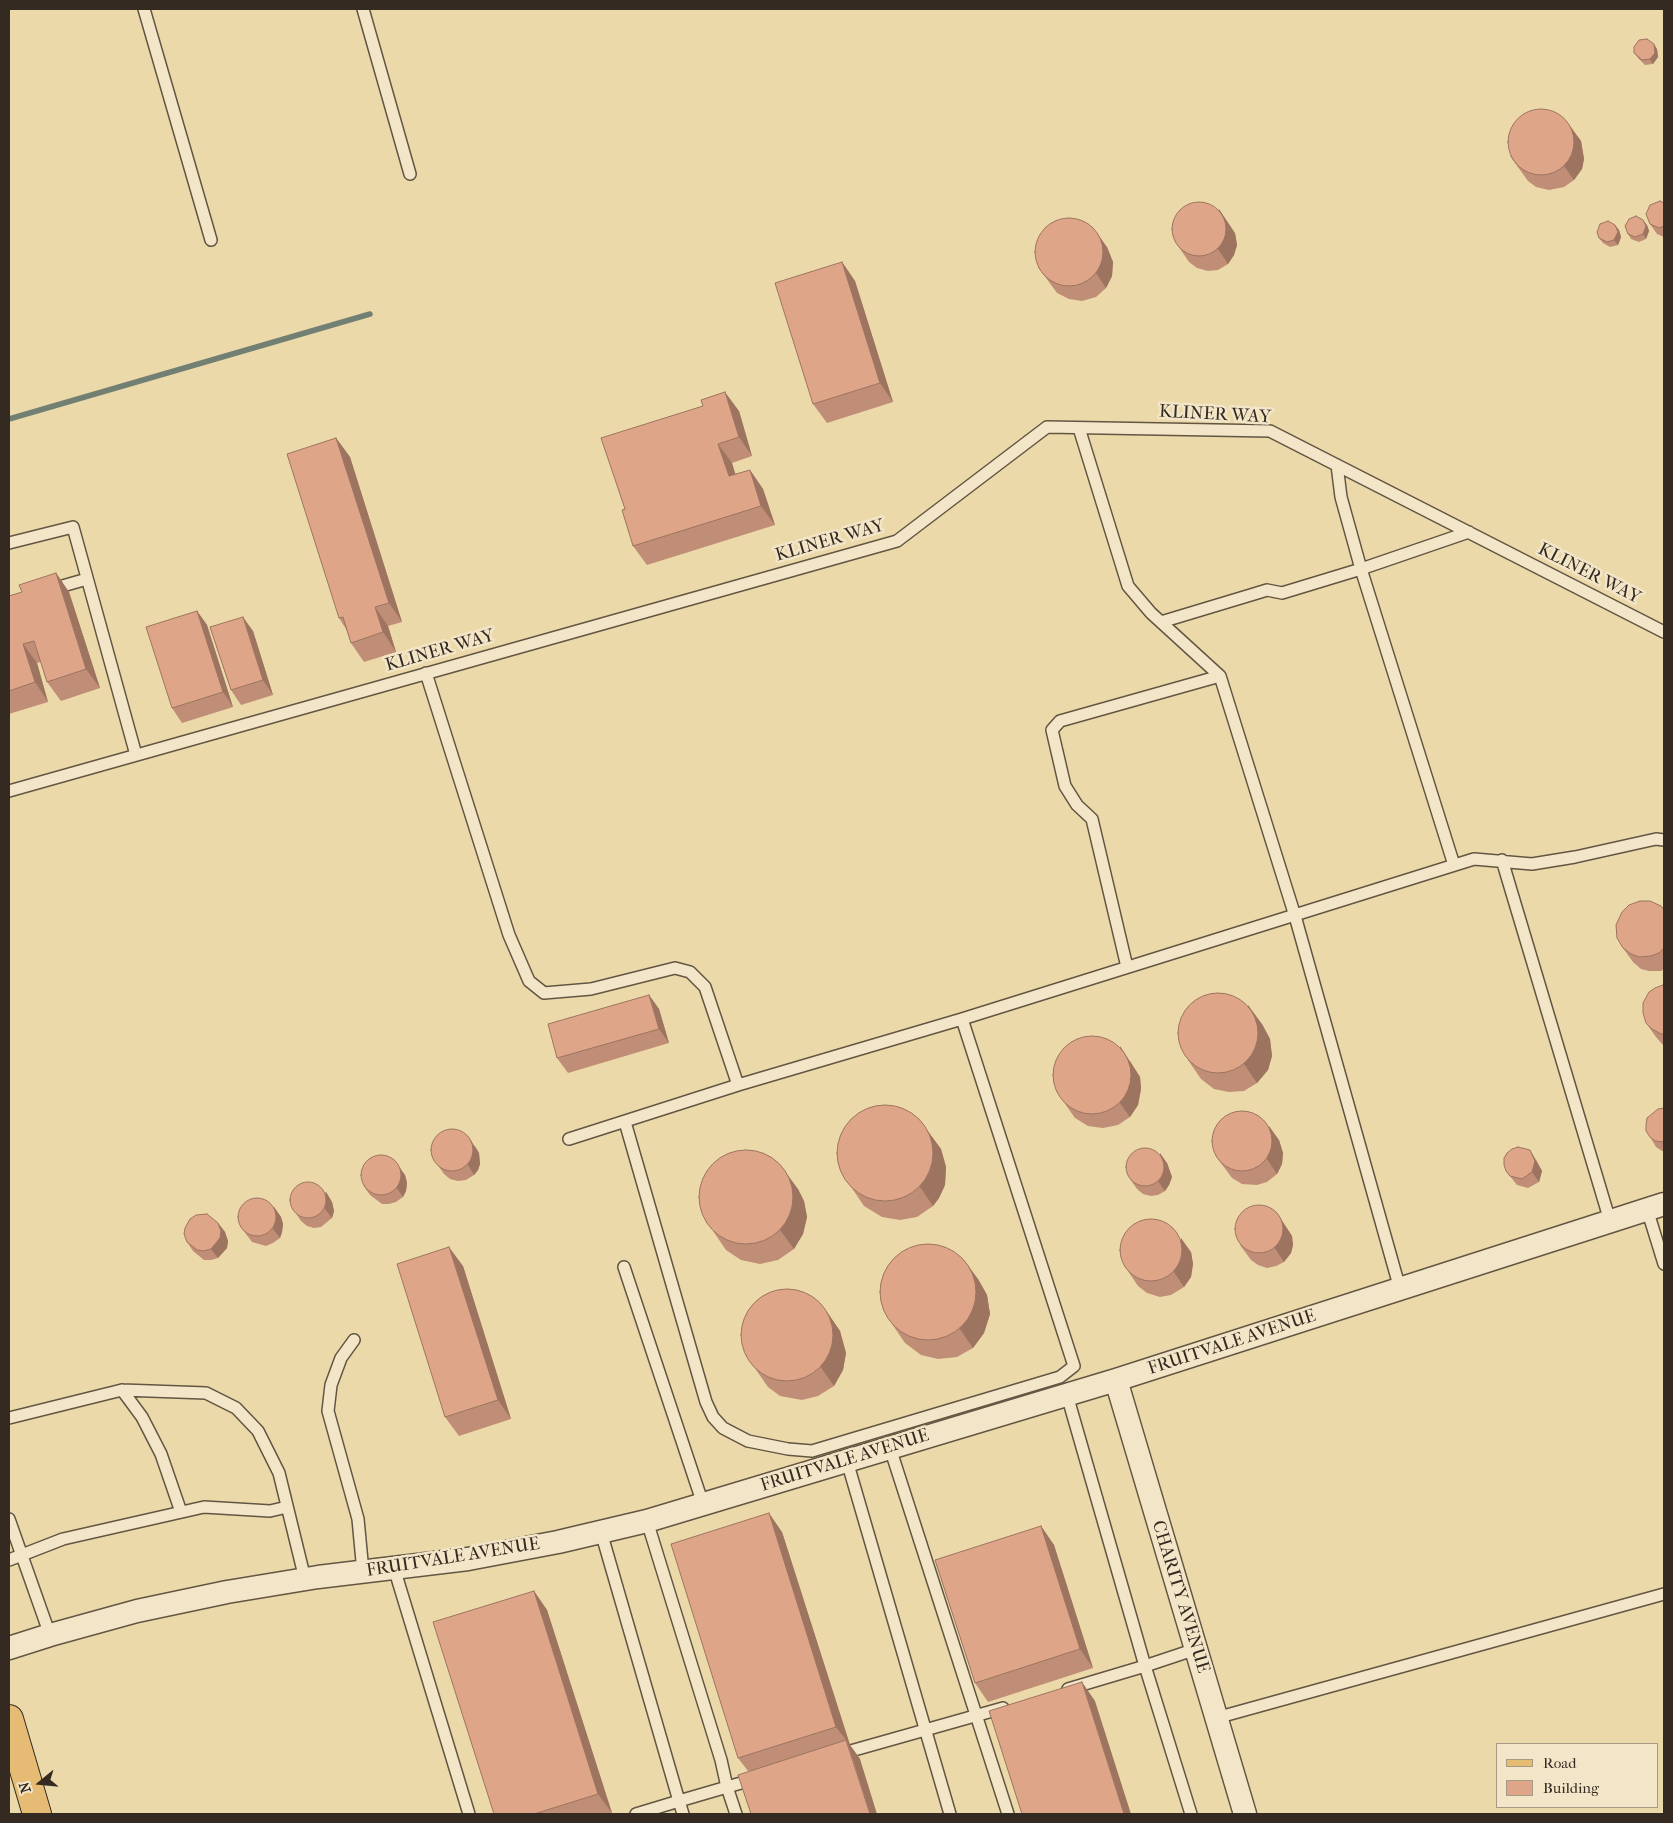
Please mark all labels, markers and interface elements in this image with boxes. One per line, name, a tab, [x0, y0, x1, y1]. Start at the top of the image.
street label: KLINER WAY	[1158, 401, 1272, 429]
street label: KLINER WAY	[773, 515, 887, 567]
street label: KLINER WAY	[1534, 539, 1644, 609]
street label: KLINER WAY	[383, 625, 497, 677]
street label: FRUITVALE AVENUE	[1145, 1306, 1319, 1380]
street label: FRUITVALE AVENUE	[758, 1425, 932, 1497]
street label: CHARITY AVENUE	[1147, 1518, 1213, 1676]
street label: FRUITVALE AVENUE	[365, 1534, 541, 1582]
legend	[1496, 1743, 1658, 1808]
text: Road	[1543, 1754, 1576, 1772]
north arrow	[15, 1758, 65, 1808]
text: Building	[1543, 1779, 1599, 1797]
text: N	[15, 1780, 35, 1795]

